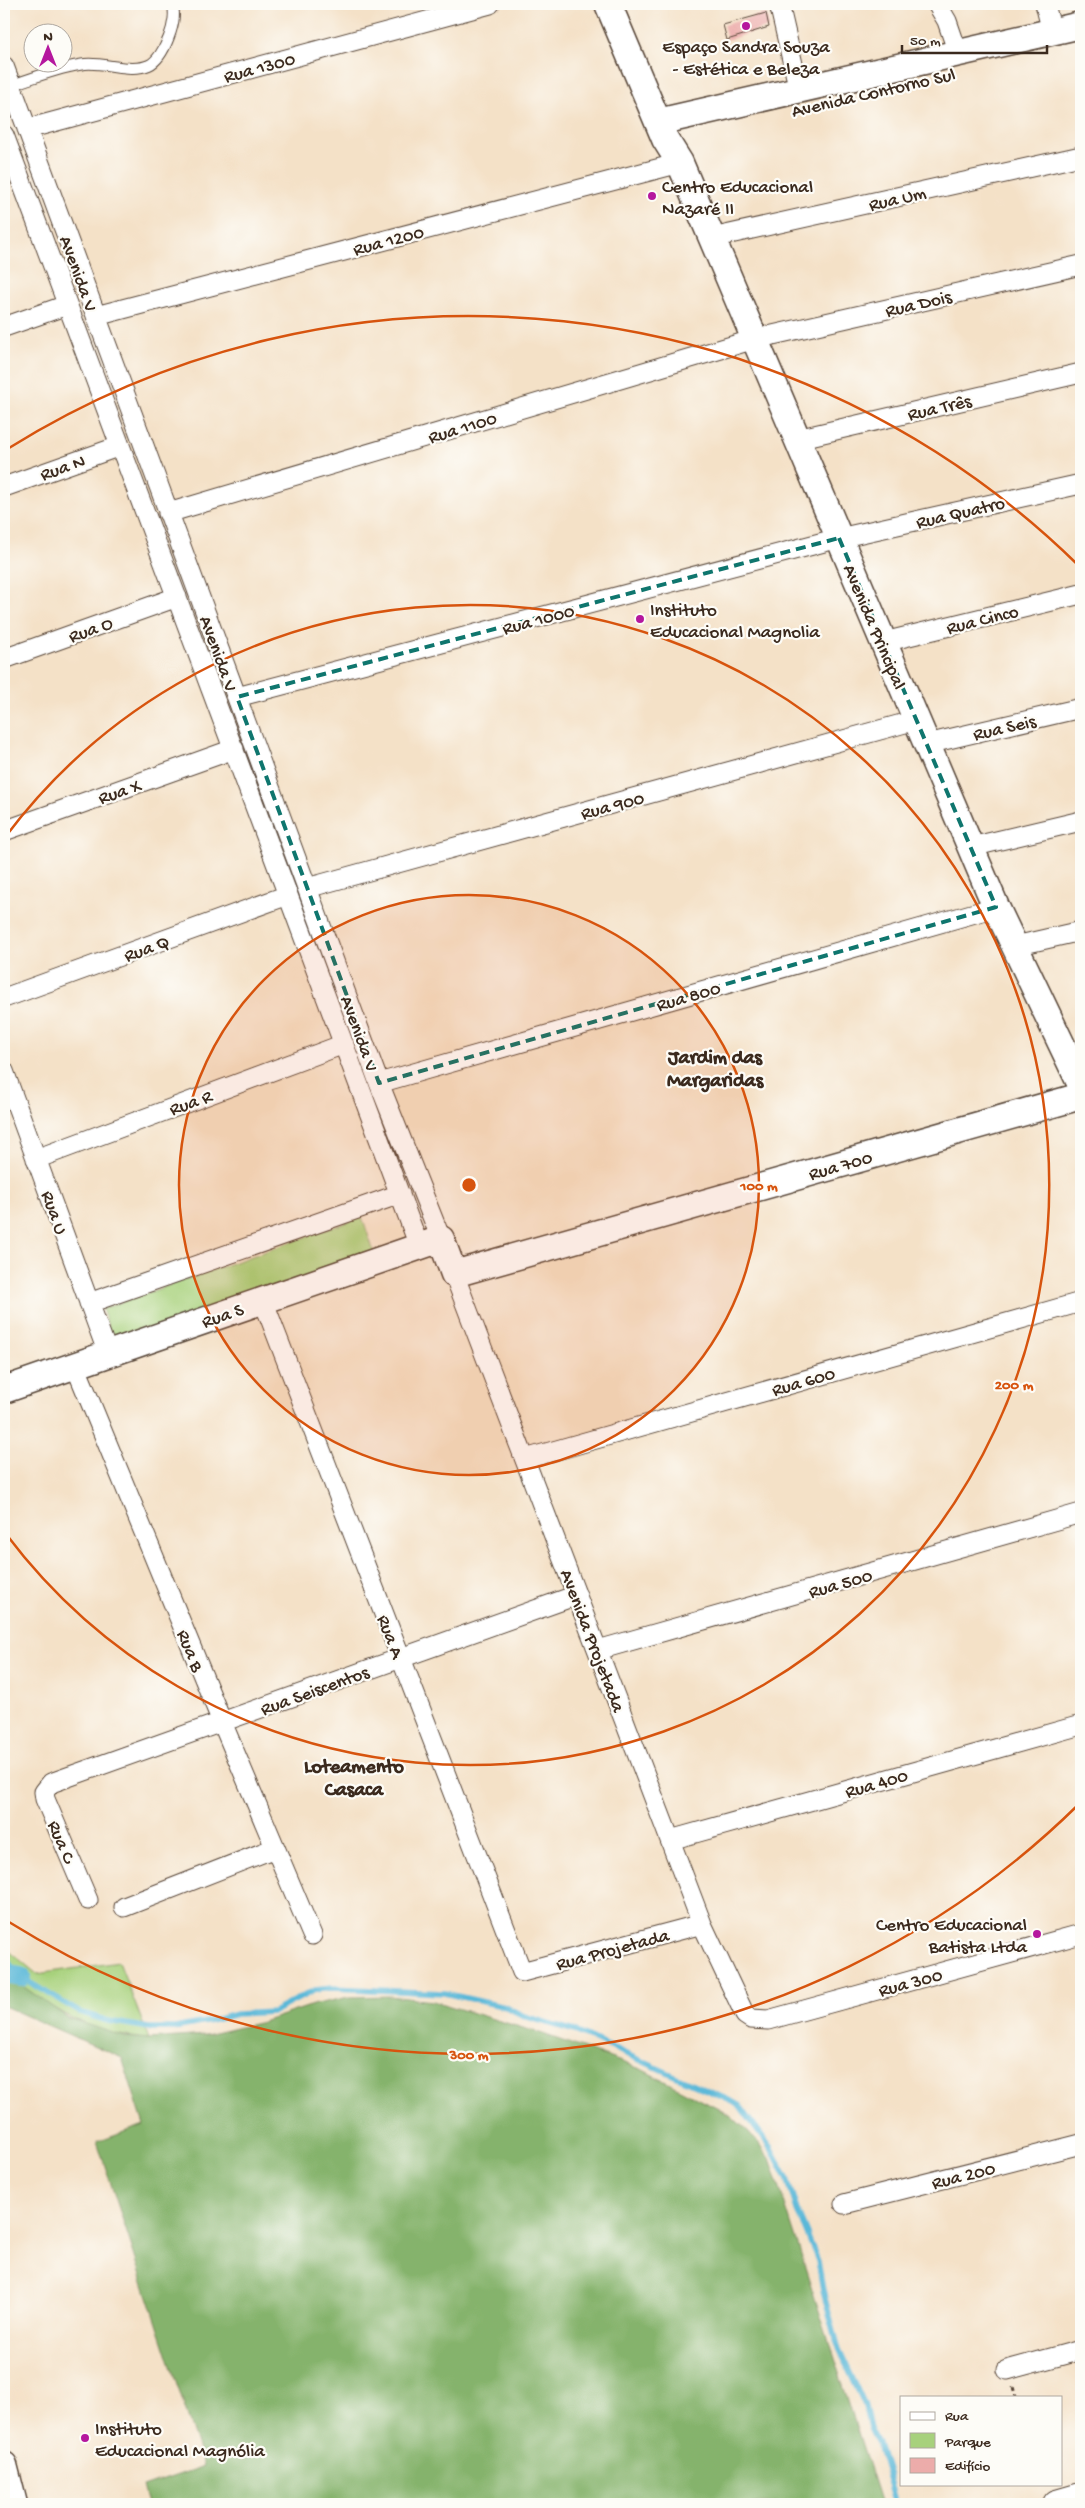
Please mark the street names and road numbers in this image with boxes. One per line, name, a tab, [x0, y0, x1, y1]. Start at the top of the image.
street label: Rua 1300	[222, 49, 298, 90]
street label: Avenida Contorno Sul	[790, 64, 958, 124]
street label: Rua Um	[867, 183, 929, 218]
street label: Rua 1200	[351, 222, 427, 263]
street label: Avenida V	[52, 233, 101, 315]
street label: Rua Dois	[883, 286, 955, 324]
street label: Rua Três	[906, 391, 975, 428]
street label: Rua 1100	[426, 408, 500, 451]
street label: Rua N	[37, 451, 89, 488]
street label: Rua Quatro	[914, 493, 1008, 536]
street label: Avenida Principal	[836, 561, 909, 693]
street label: Rua 1000	[500, 601, 578, 642]
street label: Rua Cinco	[944, 601, 1022, 641]
street label: Rua O	[66, 613, 117, 650]
street label: Avenida V	[192, 613, 241, 695]
street label: Rua Seis	[971, 711, 1039, 748]
street label: Rua X	[96, 775, 146, 811]
street label: Rua 900	[579, 788, 647, 827]
street label: Rua Q	[121, 931, 173, 969]
street label: Rua 800	[654, 978, 724, 1019]
street label: Avenida V	[333, 993, 382, 1075]
street label: Rua R	[167, 1086, 217, 1123]
street label: Rua 700	[806, 1147, 876, 1187]
street label: Rua U	[34, 1188, 71, 1238]
street label: Rua S	[199, 1299, 247, 1335]
street label: Rua 600	[769, 1363, 839, 1403]
street label: Rua 500	[806, 1565, 876, 1605]
street label: Avenida Projetada	[553, 1567, 629, 1717]
street label: Rua A	[370, 1612, 408, 1664]
street label: Rua B	[170, 1627, 208, 1677]
street label: Rua Seiscentos	[258, 1662, 373, 1723]
street label: Rua 400	[843, 1765, 911, 1805]
street label: Rua C	[41, 1818, 80, 1869]
street label: Rua Projetada	[554, 1925, 673, 1978]
street label: Rua 300	[876, 1965, 946, 2004]
street label: Rua 200	[930, 2158, 998, 2196]

